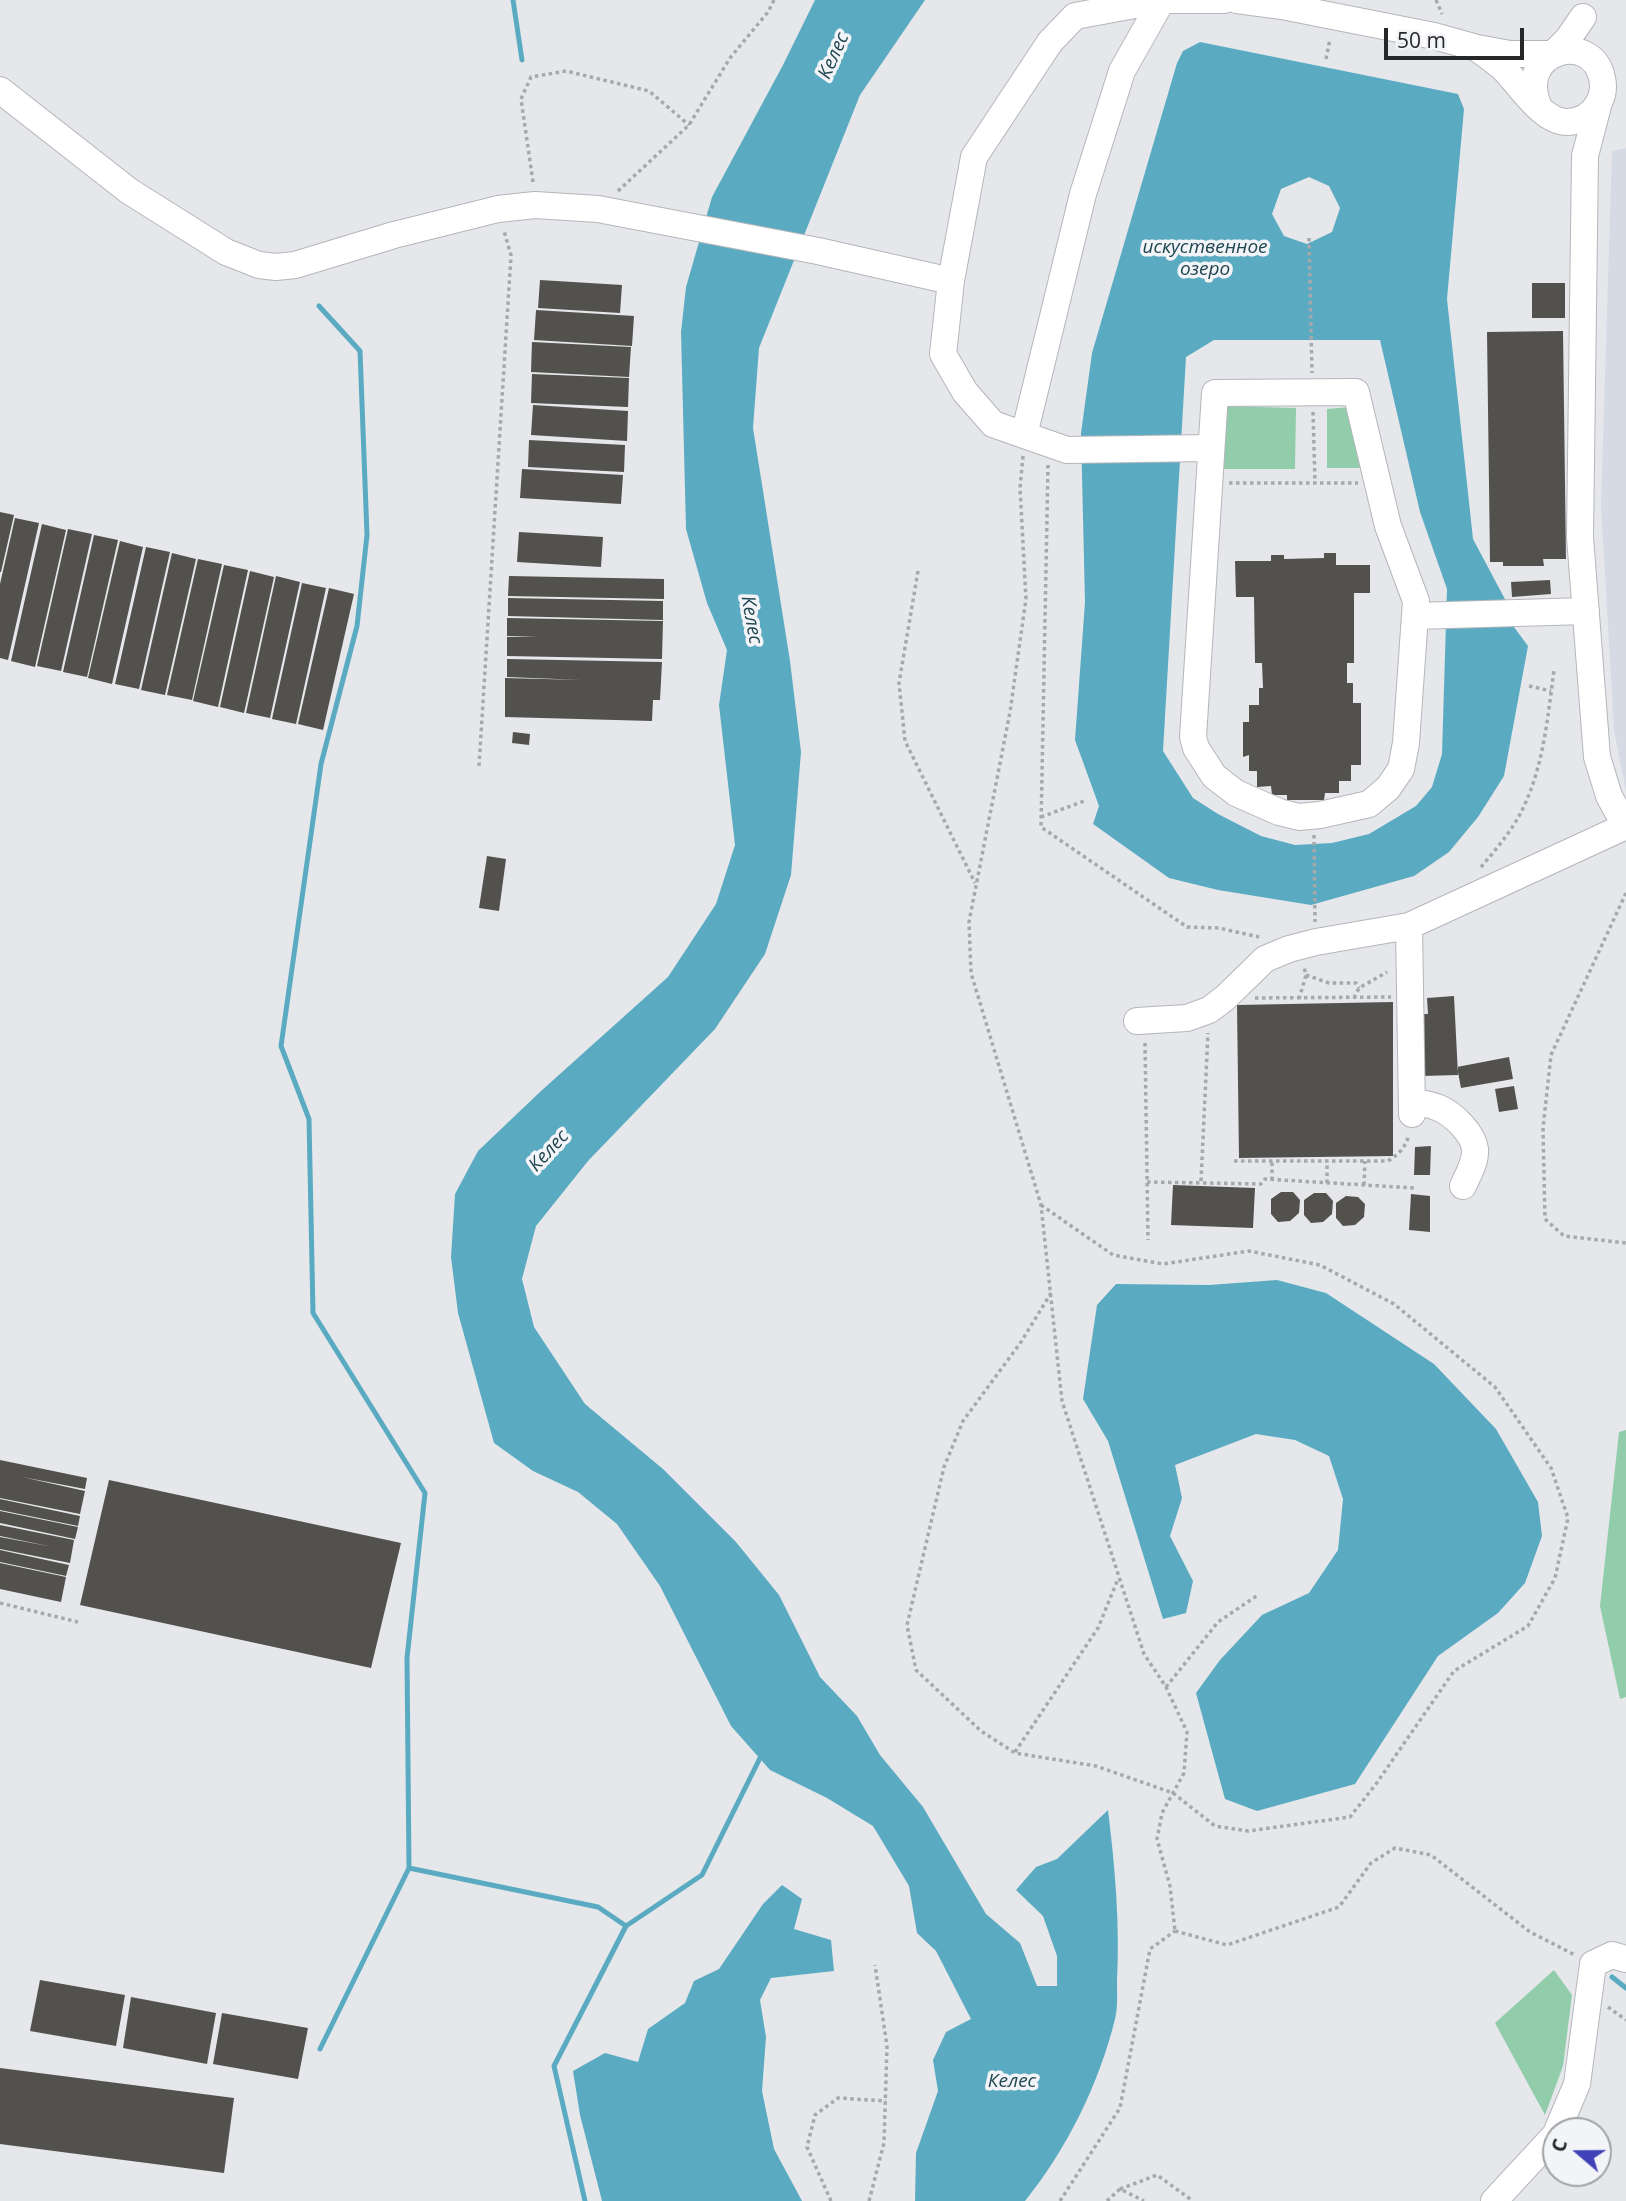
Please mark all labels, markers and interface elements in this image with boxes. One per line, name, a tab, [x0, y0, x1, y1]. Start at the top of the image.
scale bar	[1388, 14, 1528, 58]
text: 50 m	[1397, 26, 1446, 54]
water label: Келес	[814, 29, 854, 83]
water label: искуственное озеро	[1142, 237, 1268, 281]
water label: Келес	[736, 594, 766, 646]
water label: Келес	[524, 1126, 574, 1176]
water label: Келес	[988, 2071, 1036, 2093]
north arrow	[1542, 2117, 1612, 2187]
text: С	[1545, 2135, 1573, 2156]

